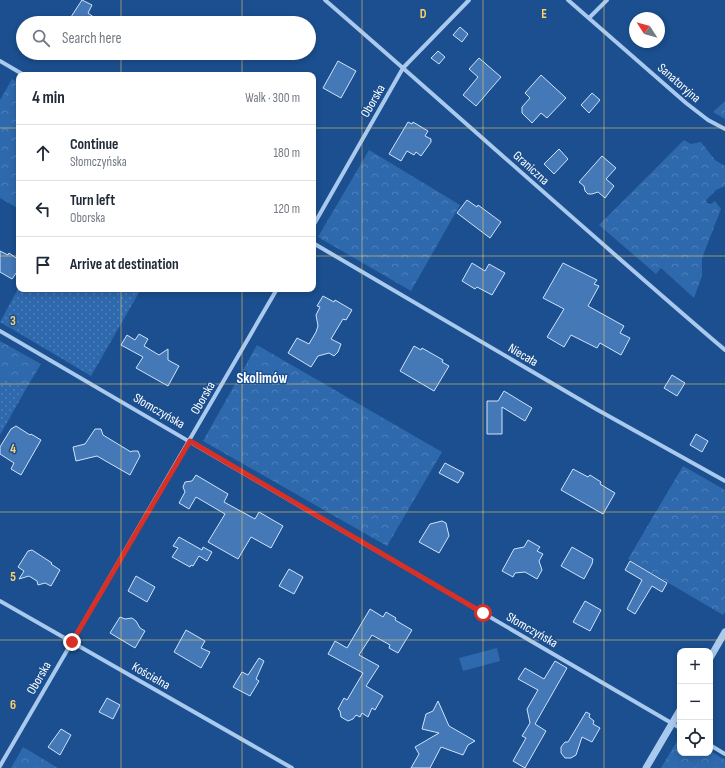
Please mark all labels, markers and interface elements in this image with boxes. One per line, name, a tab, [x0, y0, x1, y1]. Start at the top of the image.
text: D	[420, 6, 427, 22]
text: E	[541, 6, 547, 22]
north arrow	[629, 12, 665, 48]
search box	[16, 16, 316, 60]
icon: search	[30, 27, 52, 49]
text: Search here	[62, 29, 122, 48]
street label: Sanatoryjna	[654, 60, 704, 106]
street label: Oborska	[357, 82, 389, 120]
text: 4 min	[32, 88, 65, 108]
text: Walk · 300 m	[245, 90, 300, 106]
text: Continue	[70, 135, 119, 154]
icon: ahead	[32, 142, 54, 164]
text: 180 m	[274, 145, 300, 161]
street label: Graniczna	[510, 148, 552, 188]
text: Słomczyńska	[70, 154, 127, 170]
text: Turn left	[70, 191, 115, 210]
icon: left	[32, 198, 54, 220]
text: 120 m	[274, 201, 300, 217]
text: Oborska	[70, 210, 105, 226]
icon: arrive	[32, 254, 54, 276]
text: Arrive at destination	[70, 255, 179, 274]
text: 3	[10, 313, 16, 329]
street label: Niecała	[505, 340, 541, 370]
district label: Skolimów	[236, 369, 288, 388]
street label: Oborska	[187, 379, 219, 417]
street label: Słomczyńska	[130, 390, 188, 432]
text: 4	[10, 441, 16, 457]
text: 5	[10, 569, 16, 585]
route start	[474, 604, 492, 622]
street label: Słomczyńska	[503, 609, 561, 651]
route end	[63, 633, 81, 651]
map controls	[677, 648, 713, 756]
button: +	[677, 648, 713, 684]
street label: Oborska	[23, 659, 55, 697]
street label: Kościelna	[129, 659, 173, 693]
button: −	[677, 684, 713, 720]
text: 6	[10, 697, 16, 713]
button: locate	[677, 720, 713, 756]

